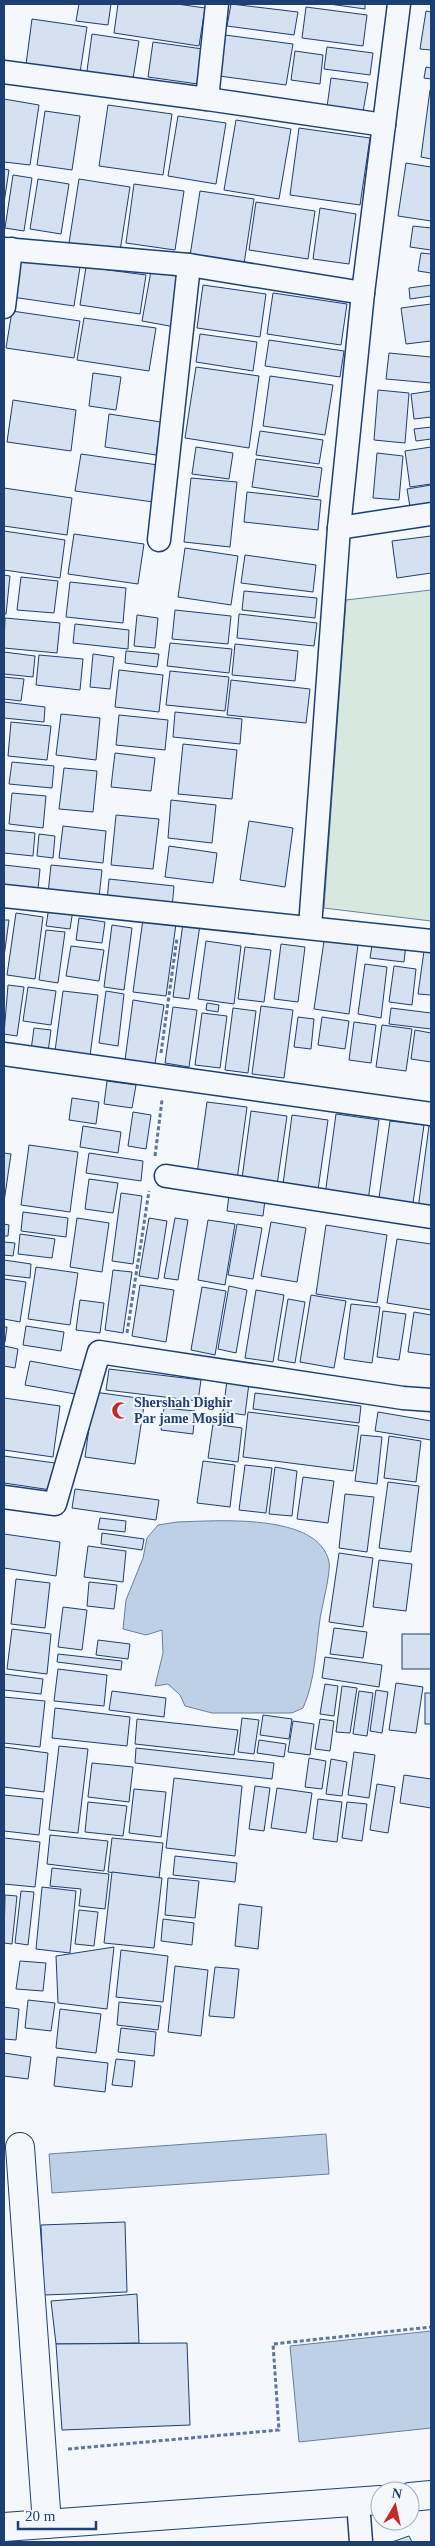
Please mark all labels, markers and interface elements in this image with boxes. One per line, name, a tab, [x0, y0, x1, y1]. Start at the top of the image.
place label: Shershah Dighir Par jame Mosjid	[134, 1395, 234, 1426]
mosque icon: Shershah Dighir Par jame Mosjid	[110, 1400, 130, 1420]
north arrow	[370, 2481, 420, 2531]
text: N	[391, 2485, 403, 2502]
scale bar	[18, 2498, 95, 2530]
text: 20 m	[25, 2508, 56, 2524]

